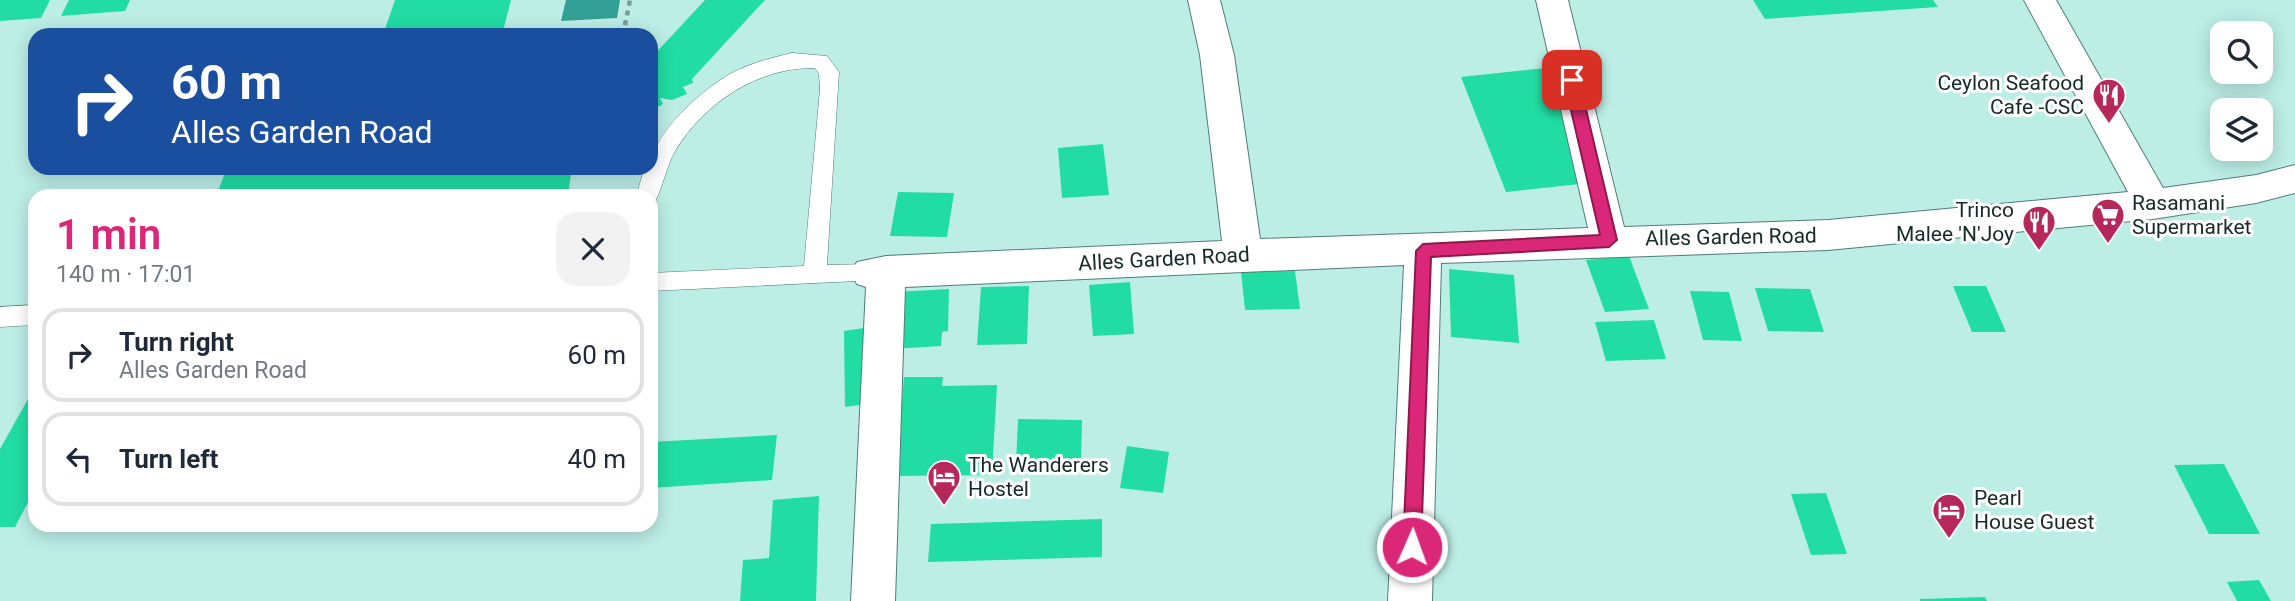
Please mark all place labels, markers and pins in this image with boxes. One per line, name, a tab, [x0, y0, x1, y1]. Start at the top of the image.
pin	[1542, 50, 1602, 110]
place label: Ceylon Seafood Cafe -CSC	[1937, 71, 2084, 119]
restaurant icon: Ceylon Seafood Cafe -CSC	[2090, 76, 2128, 125]
place label: Rasamani Supermarket	[2132, 191, 2252, 239]
supermarket icon: Rasamani Supermarket	[2089, 196, 2127, 245]
place label: Trinco Malee 'N'Joy	[1896, 198, 2014, 246]
restaurant icon: Trinco Malee 'N'Joy	[2020, 203, 2058, 252]
place label: The Wanderers Hostel	[968, 453, 1109, 501]
hotel icon: The Wanderers Hostel	[925, 458, 963, 507]
place label: Pearl House Guest	[1974, 486, 2095, 534]
hotel icon: Pearl House Guest	[1930, 491, 1968, 540]

